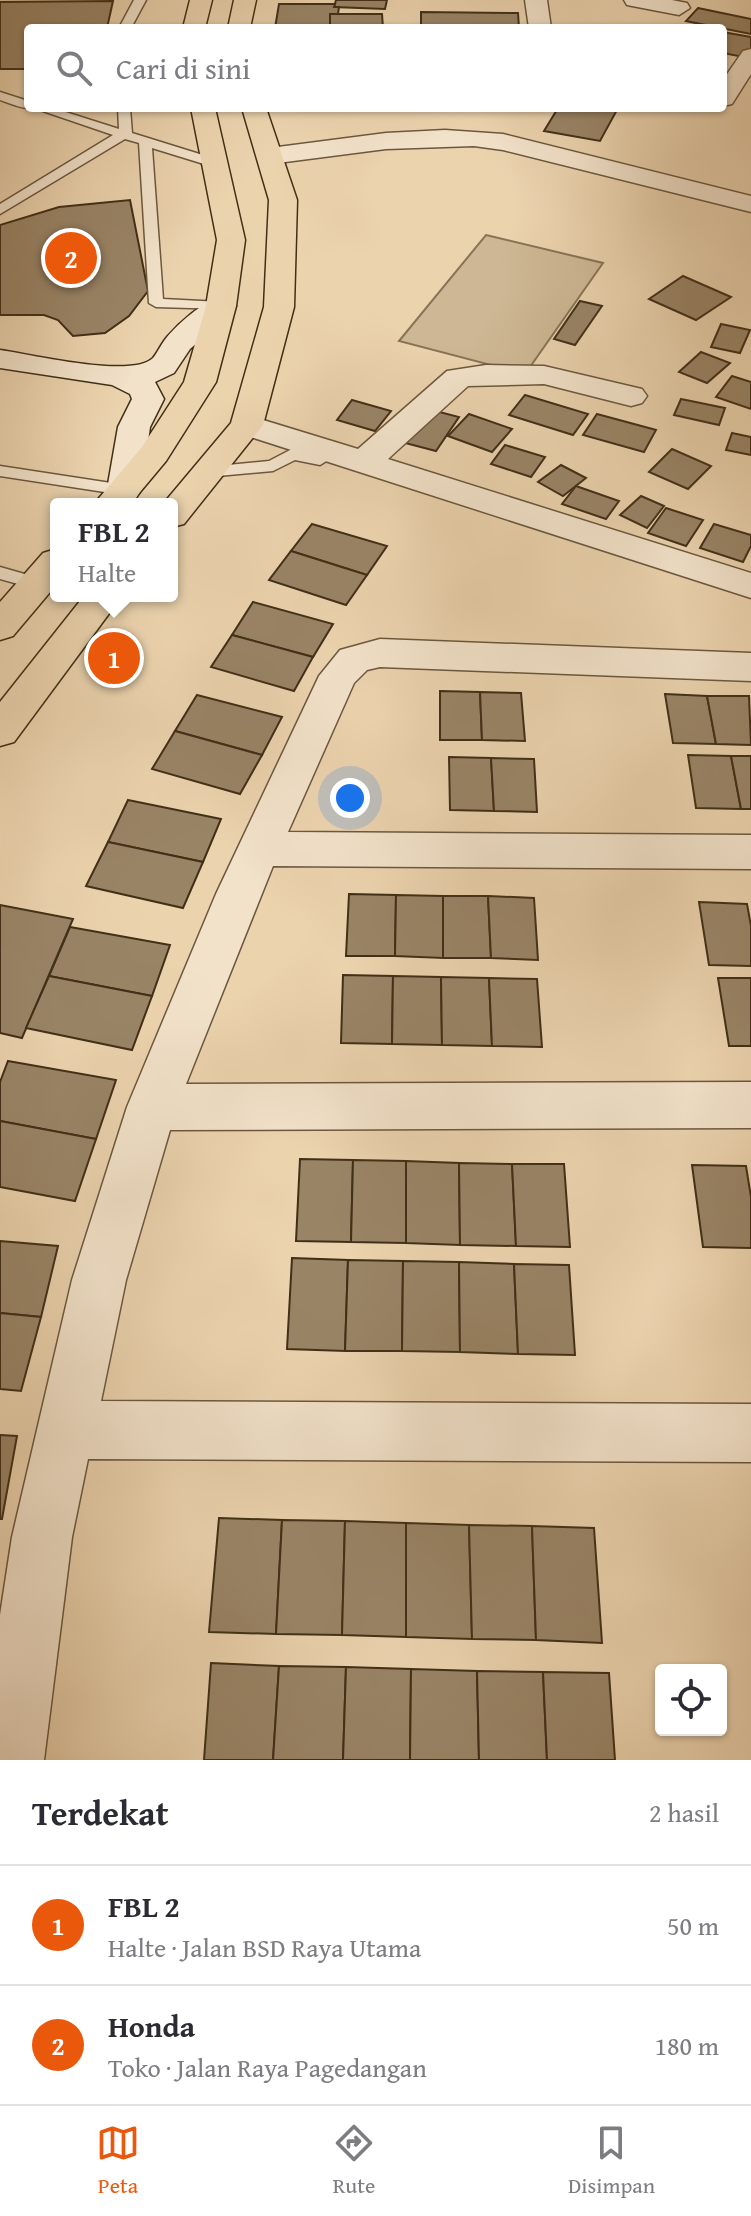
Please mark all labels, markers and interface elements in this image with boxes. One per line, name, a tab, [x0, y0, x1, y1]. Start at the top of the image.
search box	[24, 24, 727, 112]
icon: search	[52, 46, 96, 90]
text: Cari di sini	[116, 46, 251, 90]
pin: 2	[45, 228, 97, 288]
popup	[50, 498, 178, 602]
text: FBL 2	[78, 509, 150, 553]
text: Halte	[78, 553, 136, 592]
pin: 1	[88, 628, 140, 688]
your location	[330, 778, 370, 818]
map controls	[655, 1664, 727, 1736]
button: locate	[655, 1664, 727, 1736]
text: Terdekat	[32, 1788, 169, 1837]
text: 2 hasil	[649, 1793, 719, 1832]
text: FBL 2	[108, 1884, 180, 1928]
text: 1	[51, 1906, 65, 1945]
text: 50 m	[667, 1906, 719, 1945]
text: Halte · Jalan BSD Raya Utama	[108, 1928, 421, 1967]
text: Honda	[108, 2004, 195, 2048]
text: 2	[51, 2026, 65, 2065]
text: 180 m	[654, 2026, 719, 2065]
text: Toko · Jalan Raya Pagedangan	[108, 2048, 427, 2087]
tab: Peta	[96, 2121, 140, 2201]
tab: Rute	[332, 2121, 376, 2201]
tab: Disimpan	[568, 2121, 655, 2201]

